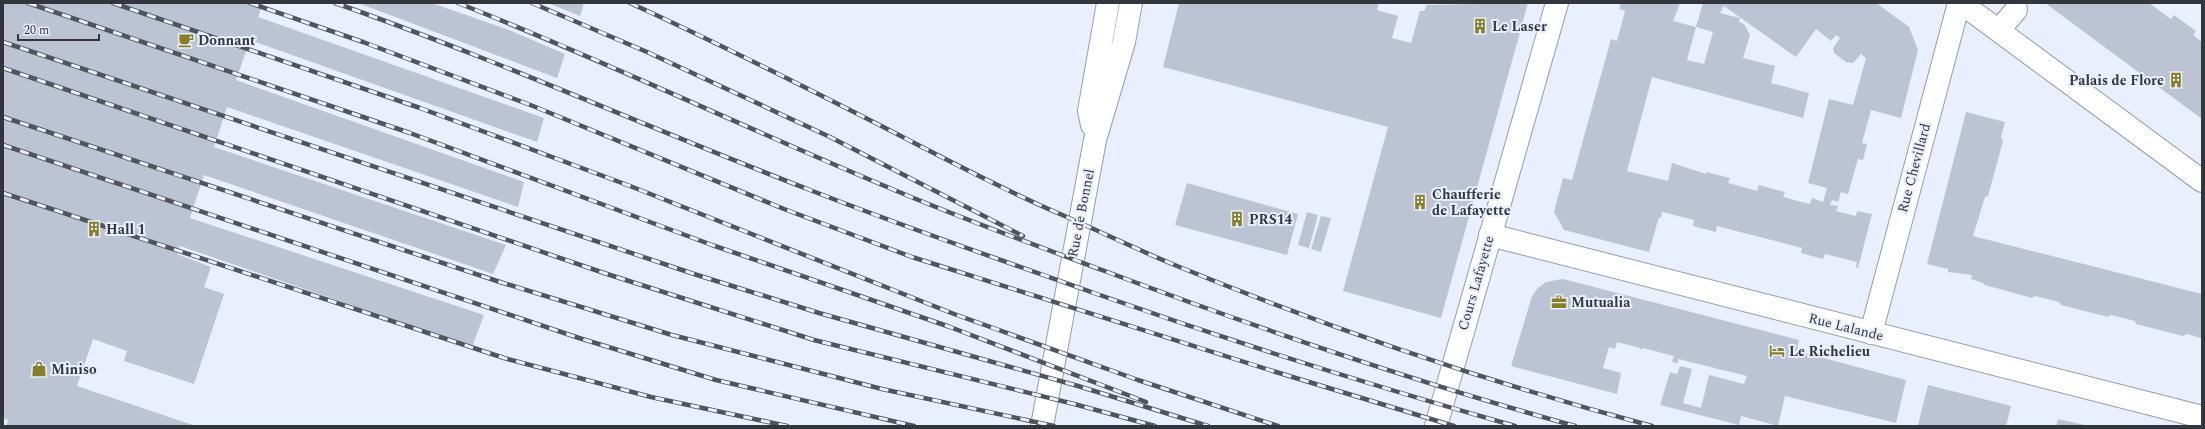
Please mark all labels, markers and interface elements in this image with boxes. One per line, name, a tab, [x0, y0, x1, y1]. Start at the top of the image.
scale bar	[18, 16, 99, 42]
place label: Le Laser	[1492, 16, 1547, 37]
building icon: Le Laser	[1471, 17, 1489, 35]
text: 20 m	[24, 21, 49, 40]
place label: Donnant	[198, 30, 256, 51]
cafe icon: Donnant	[177, 31, 195, 49]
place label: Palais de Flore	[2069, 70, 2164, 91]
building icon: Palais de Flore	[2167, 71, 2185, 89]
street label: Rue Chevillard	[1892, 121, 1936, 215]
street label: Rue de Bonnel	[1062, 167, 1100, 259]
place label: Chaufferie de Lafayette	[1432, 184, 1511, 221]
building icon: Chaufferie de Lafayette	[1411, 193, 1429, 211]
place label: PRS14	[1249, 209, 1293, 230]
building icon: PRS14	[1228, 210, 1246, 228]
place label: Hall 1	[106, 219, 145, 240]
building icon: Hall 1	[85, 220, 103, 238]
street label: Cours Lafayette	[1452, 233, 1500, 333]
place label: Mutualia	[1571, 292, 1631, 313]
office icon: Mutualia	[1550, 293, 1568, 311]
street label: Rue Lalande	[1806, 308, 1886, 347]
place label: Le Richelieu	[1789, 341, 1871, 362]
hotel icon: Le Richelieu	[1768, 342, 1786, 360]
place label: Miniso	[51, 359, 97, 380]
shop icon: Miniso	[30, 360, 48, 378]

